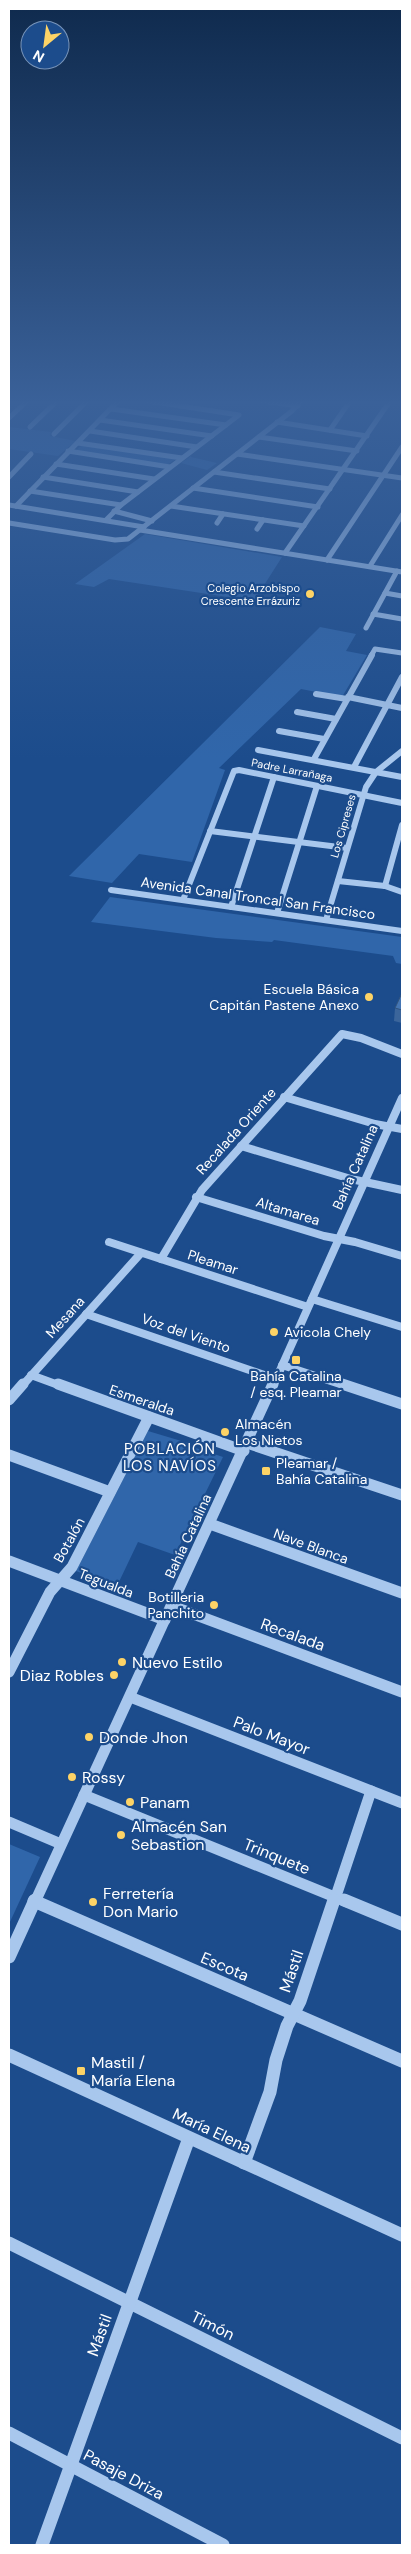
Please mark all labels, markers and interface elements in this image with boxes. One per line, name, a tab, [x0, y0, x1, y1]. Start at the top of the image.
north arrow	[20, 20, 70, 70]
text: N	[30, 46, 48, 67]
place label: Colegio Arzobispo Crescente Errázuriz	[201, 581, 300, 608]
marker: Colegio Arzobispo Crescente Errázuriz	[304, 588, 316, 600]
street label: Padre Larrañaga	[250, 755, 334, 785]
street label: Los Cipreses	[327, 793, 359, 859]
street label: Avenida Canal Troncal San Francisco	[140, 873, 376, 923]
place label: Escuela Básica Capitán Pastene Anexo	[209, 980, 359, 1014]
marker: Escuela Básica Capitán Pastene Anexo	[363, 991, 375, 1003]
street label: Recalada Oriente	[192, 1084, 280, 1178]
street label: Bahía Catalina	[328, 1122, 382, 1212]
street label: Altamarea	[254, 1193, 322, 1229]
street label: Pleamar	[185, 1245, 241, 1279]
street label: Mesana	[42, 1292, 88, 1342]
street label: Voz del Viento	[139, 1309, 233, 1357]
place label: Avicola Chely	[284, 1323, 371, 1341]
marker: Avicola Chely	[268, 1326, 280, 1338]
marker: Bahía Catalina / esq. Pleamar	[290, 1354, 302, 1366]
place label: Bahía Catalina / esq. Pleamar	[250, 1367, 342, 1401]
street label: Esmeralda	[107, 1380, 177, 1420]
place label: Almacén Los Nietos	[235, 1415, 303, 1449]
marker: Almacén Los Nietos	[219, 1426, 231, 1438]
district label: POBLACIÓN LOS NAVÍOS	[123, 1439, 217, 1476]
place label: Pleamar / Bahía Catalina	[276, 1454, 367, 1488]
marker: Pleamar / Bahía Catalina	[260, 1465, 272, 1477]
street label: Bahía Catalina	[161, 1491, 215, 1581]
street label: Botalón	[49, 1514, 89, 1566]
street label: Nave Blanca	[271, 1524, 351, 1568]
street label: Tegualda	[76, 1564, 136, 1602]
place label: Botilleria Panchito	[148, 1588, 204, 1622]
marker: Botilleria Panchito	[208, 1599, 220, 1611]
street label: Recalada	[258, 1613, 328, 1656]
place label: Nuevo Estilo	[132, 1652, 223, 1673]
marker: Nuevo Estilo	[116, 1656, 128, 1668]
place label: Diaz Robles	[20, 1665, 104, 1686]
marker: Diaz Robles	[108, 1669, 120, 1681]
street label: Palo Mayor	[231, 1711, 313, 1760]
place label: Donde Jhon	[99, 1727, 188, 1748]
marker: Donde Jhon	[83, 1731, 95, 1743]
place label: Rossy	[82, 1767, 125, 1788]
marker: Rossy	[66, 1771, 78, 1783]
place label: Panam	[140, 1792, 190, 1813]
marker: Panam	[124, 1796, 136, 1808]
place label: Almacén San Sebastion	[131, 1816, 227, 1855]
marker: Almacén San Sebastion	[115, 1829, 127, 1841]
street label: Trinquete	[240, 1834, 313, 1879]
place label: Ferretería Don Mario	[103, 1883, 178, 1922]
marker: Ferretería Don Mario	[87, 1896, 99, 1908]
street label: Escota	[198, 1947, 252, 1986]
street label: Mástil	[274, 1947, 308, 1995]
place label: Mastil / María Elena	[91, 2052, 175, 2091]
marker: Mastil / María Elena	[75, 2065, 87, 2077]
street label: María Elena	[169, 2103, 254, 2158]
street label: Timón	[188, 2306, 238, 2345]
street label: Mástil	[82, 2311, 117, 2359]
street label: Pasaje Driza	[80, 2444, 168, 2504]

